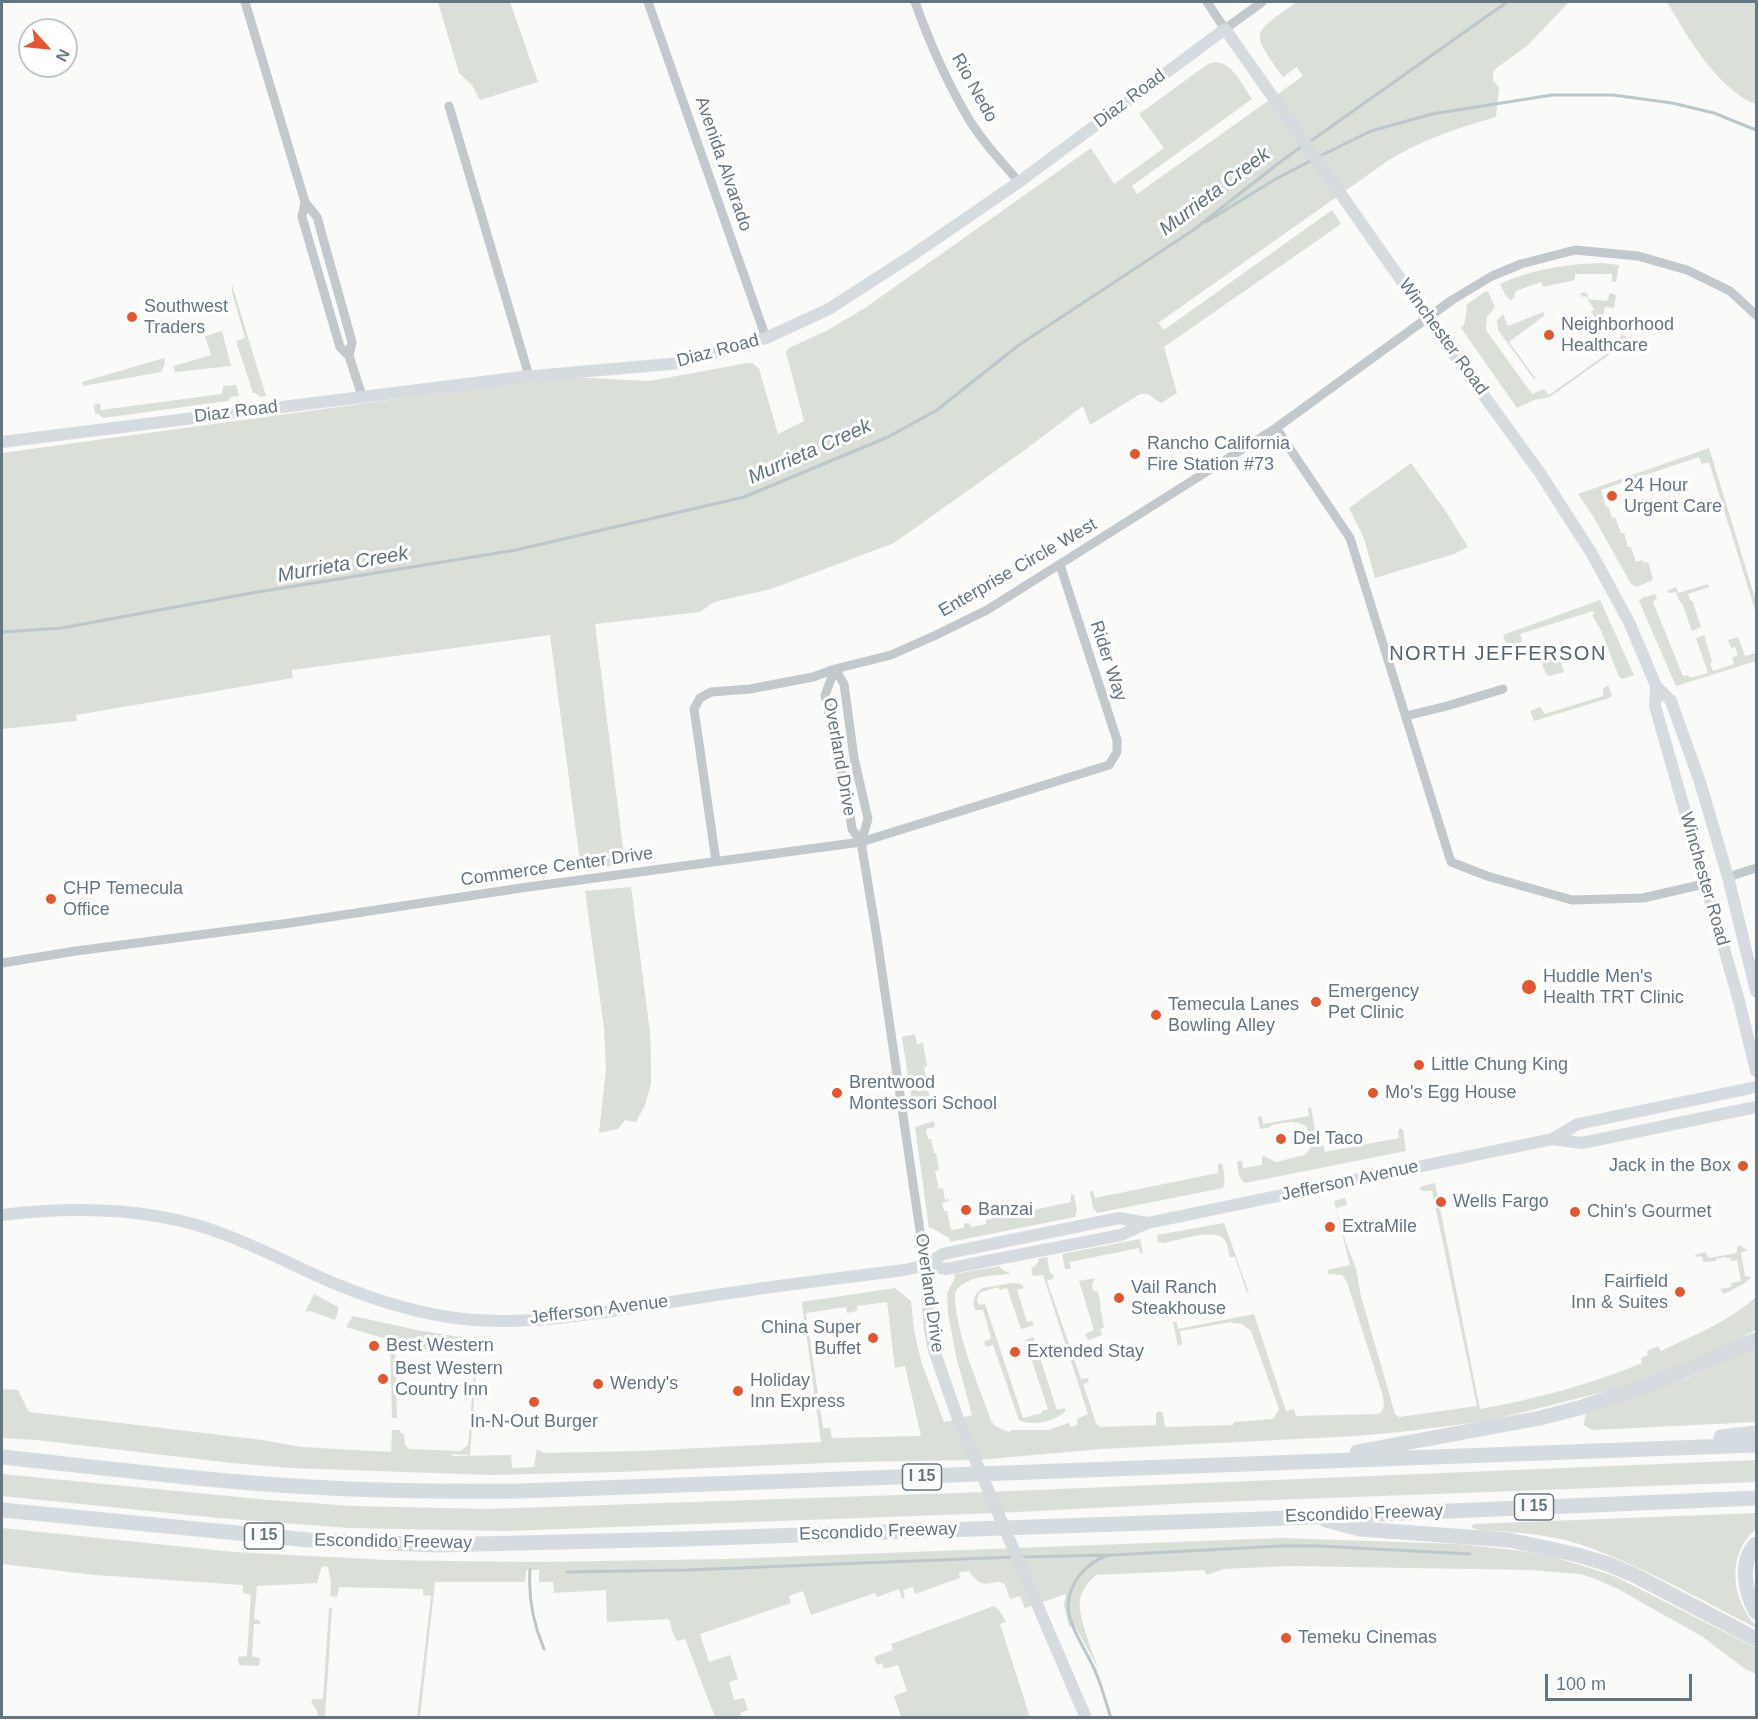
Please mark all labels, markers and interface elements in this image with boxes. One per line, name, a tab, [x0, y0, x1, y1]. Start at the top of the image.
north arrow	[18, 18, 78, 78]
text: N	[53, 46, 73, 65]
street label: Rio Nedo	[946, 50, 1002, 126]
street label: Diaz Road	[1090, 65, 1170, 133]
street label: Avenida Alvarado	[690, 94, 756, 234]
water label: Murrieta Creek	[1155, 143, 1275, 241]
street label: Winchester Road	[1394, 275, 1492, 399]
place label: Southwest Traders	[144, 296, 228, 338]
marker: Southwest Traders	[125, 310, 139, 324]
place label: Neighborhood Healthcare	[1561, 314, 1674, 356]
marker: Neighborhood Healthcare	[1542, 328, 1556, 342]
street label: Diaz Road	[675, 330, 761, 372]
street label: Diaz Road	[193, 396, 279, 428]
water label: Murrieta Creek	[745, 414, 875, 490]
place label: Rancho California Fire Station #73	[1147, 433, 1290, 476]
marker: Rancho California Fire Station #73	[1128, 447, 1142, 461]
place label: 24 Hour Urgent Care	[1624, 475, 1722, 518]
marker: 24 Hour Urgent Care	[1605, 489, 1619, 503]
street label: Enterprise Circle West	[935, 514, 1101, 622]
water label: Murrieta Creek	[276, 542, 410, 588]
street label: Rider Way	[1085, 618, 1131, 704]
district label: NORTH JEFFERSON	[1389, 642, 1607, 666]
street label: Overland Drive	[818, 696, 860, 818]
street label: Winchester Road	[1675, 810, 1733, 948]
street label: Commerce Center Drive	[459, 843, 655, 891]
place label: CHP Temecula Office	[63, 878, 183, 920]
marker: CHP Temecula Office	[44, 892, 58, 906]
place label: Huddle Men's Health TRT Clinic	[1543, 966, 1684, 1008]
marker: Huddle Men's Health TRT Clinic	[1520, 978, 1538, 996]
place label: Emergency Pet Clinic	[1328, 981, 1419, 1024]
place label: Temecula Lanes Bowling Alley	[1168, 994, 1299, 1036]
marker: Emergency Pet Clinic	[1309, 995, 1323, 1009]
marker: Temecula Lanes Bowling Alley	[1149, 1008, 1163, 1022]
place label: Little Chung King	[1431, 1054, 1568, 1076]
marker: Little Chung King	[1412, 1058, 1426, 1072]
place label: Brentwood Montessori School	[849, 1072, 997, 1114]
place label: Mo's Egg House	[1385, 1082, 1517, 1104]
marker: Brentwood Montessori School	[830, 1086, 844, 1100]
marker: Mo's Egg House	[1366, 1086, 1380, 1100]
place label: Del Taco	[1293, 1128, 1363, 1150]
marker: Del Taco	[1274, 1132, 1288, 1146]
place label: Jack in the Box	[1609, 1155, 1731, 1177]
street label: Jefferson Avenue	[1280, 1156, 1420, 1206]
marker: Jack in the Box	[1736, 1159, 1750, 1173]
place label: Wells Fargo	[1453, 1191, 1549, 1213]
marker: Wells Fargo	[1434, 1195, 1448, 1209]
place label: Banzai	[978, 1199, 1033, 1221]
place label: Chin's Gourmet	[1587, 1201, 1711, 1223]
marker: Banzai	[959, 1203, 973, 1217]
marker: Chin's Gourmet	[1568, 1205, 1582, 1219]
place label: ExtraMile	[1342, 1216, 1417, 1238]
marker: ExtraMile	[1323, 1220, 1337, 1234]
street label: Overland Drive	[910, 1232, 948, 1354]
place label: Fairfield Inn & Suites	[1571, 1271, 1668, 1314]
place label: Vail Ranch Steakhouse	[1131, 1277, 1226, 1320]
marker: Fairfield Inn & Suites	[1673, 1285, 1687, 1299]
street label: Jefferson Avenue	[528, 1291, 670, 1329]
marker: Vail Ranch Steakhouse	[1112, 1291, 1126, 1305]
place label: China Super Buffet	[761, 1317, 861, 1360]
marker: China Super Buffet	[866, 1331, 880, 1345]
place label: Best Western	[386, 1335, 494, 1357]
marker: Best Western	[367, 1339, 381, 1353]
place label: Extended Stay	[1027, 1341, 1144, 1363]
marker: Extended Stay	[1008, 1345, 1022, 1359]
place label: Best Western Country Inn	[395, 1358, 503, 1400]
place label: Holiday Inn Express	[750, 1370, 845, 1412]
marker: Best Western Country Inn	[376, 1372, 390, 1386]
place label: Wendy's	[610, 1373, 678, 1395]
marker: Wendy's	[591, 1377, 605, 1391]
marker: Holiday Inn Express	[731, 1384, 745, 1398]
marker: In-N-Out Burger	[527, 1395, 541, 1409]
place label: In-N-Out Burger	[470, 1411, 598, 1433]
road number: I 15	[902, 1464, 942, 1490]
road number: I 15	[1514, 1494, 1553, 1520]
street label: Escondido Freeway	[1285, 1500, 1443, 1528]
street label: Escondido Freeway	[799, 1518, 957, 1546]
road number: I 15	[244, 1523, 284, 1549]
street label: Escondido Freeway	[314, 1530, 472, 1554]
place label: Temeku Cinemas	[1298, 1627, 1437, 1649]
marker: Temeku Cinemas	[1279, 1631, 1293, 1645]
scale bar	[1548, 1662, 1695, 1700]
text: 100 m	[1556, 1674, 1606, 1694]

